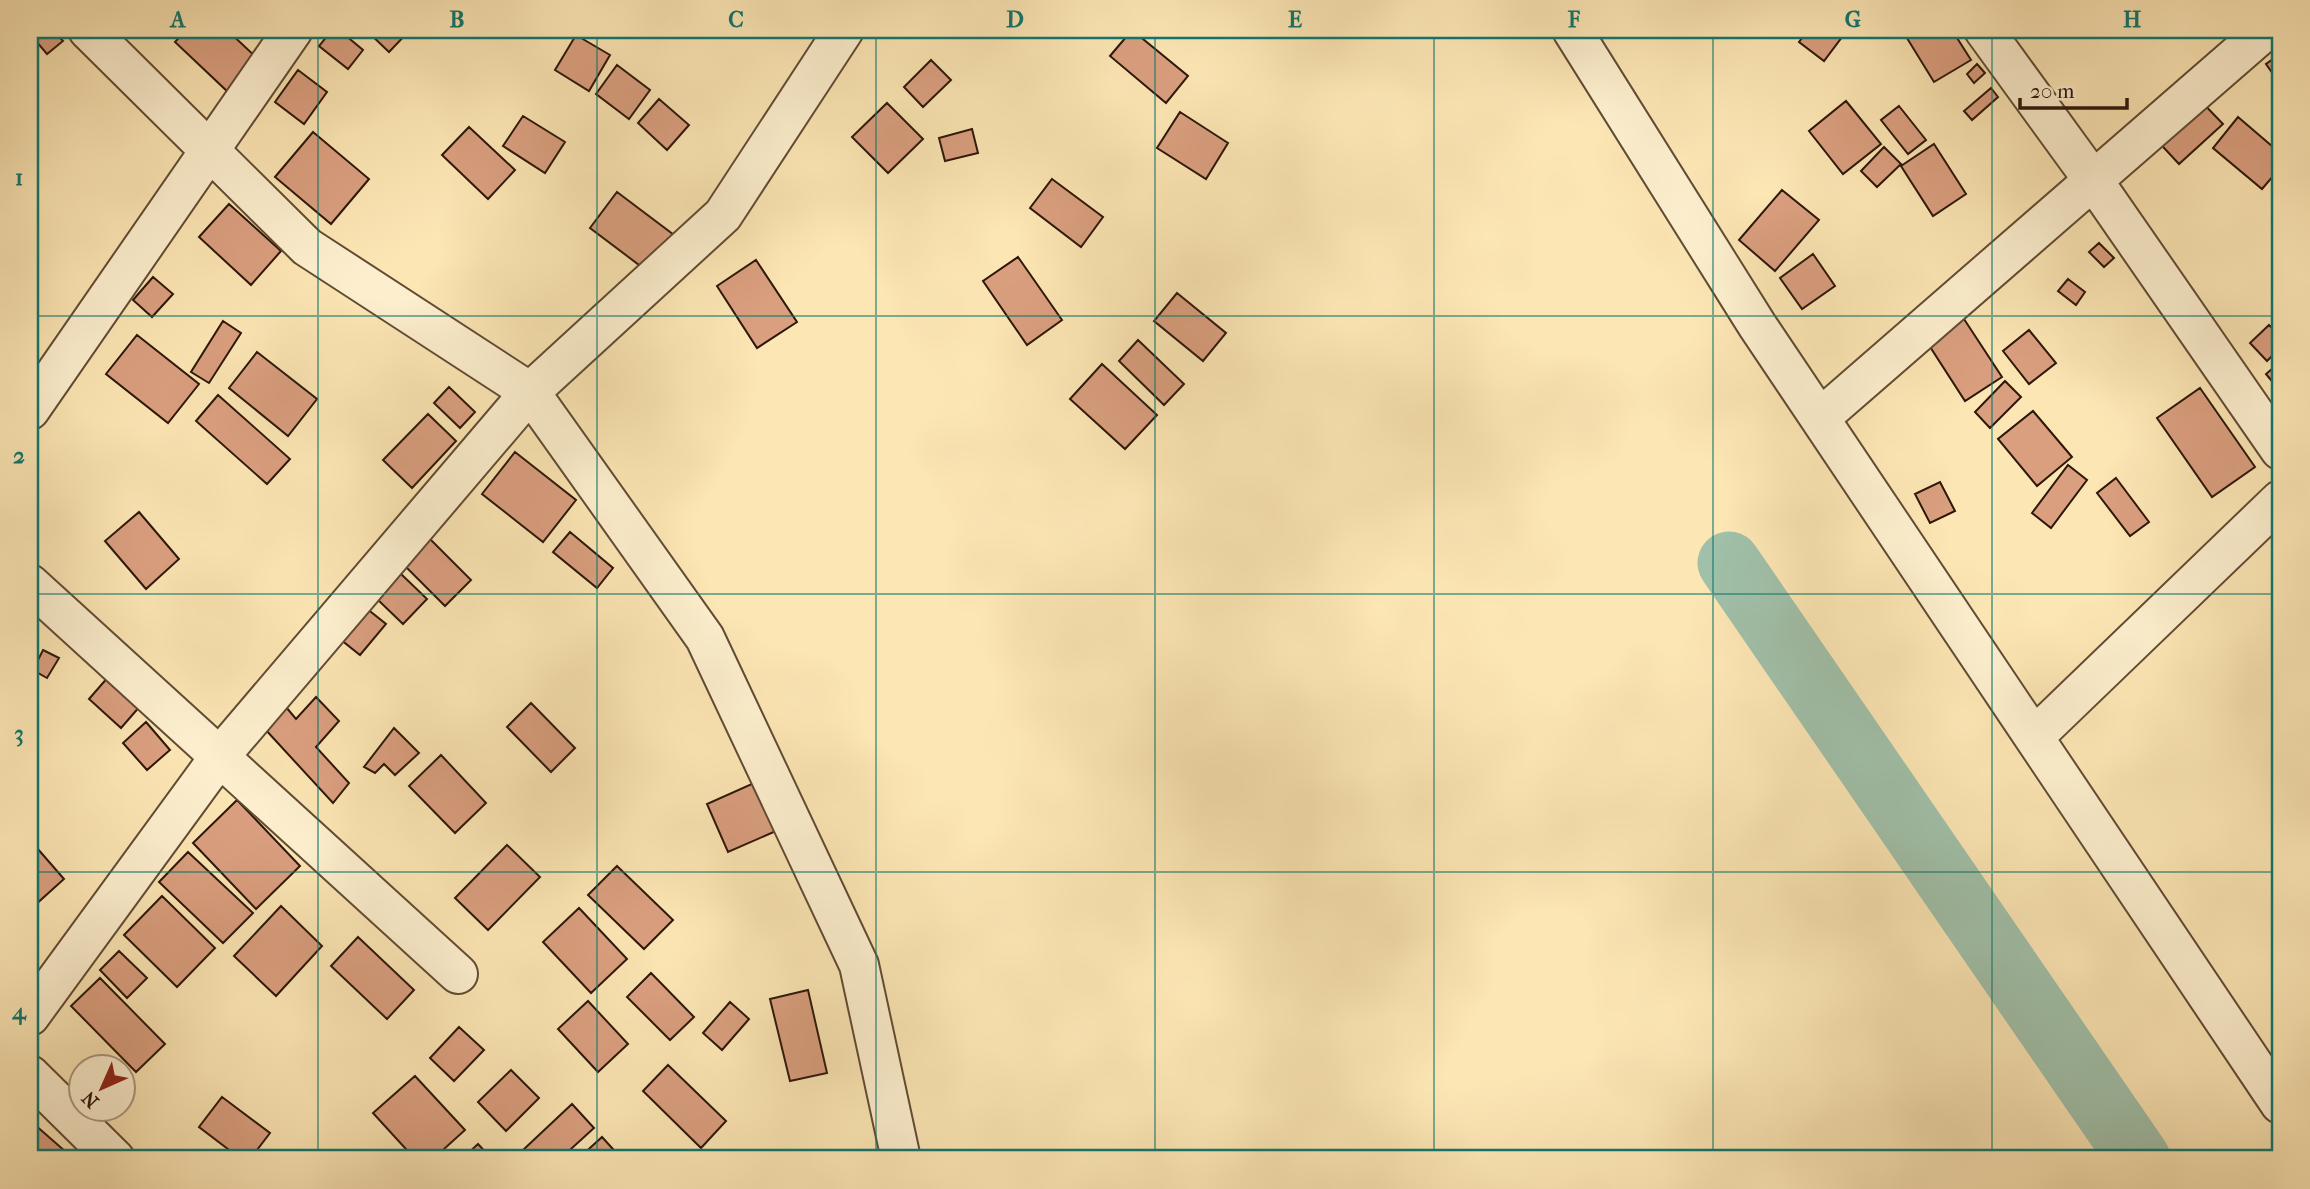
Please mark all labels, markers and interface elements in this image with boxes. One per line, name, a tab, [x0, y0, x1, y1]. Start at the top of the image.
text: A	[169, 6, 187, 33]
text: B	[450, 6, 465, 33]
text: C	[728, 6, 744, 33]
text: D	[1006, 6, 1024, 33]
text: E	[1288, 6, 1302, 33]
text: F	[1567, 6, 1581, 33]
text: G	[1845, 6, 1861, 33]
text: H	[2123, 6, 2141, 33]
scale bar	[2020, 66, 2126, 110]
text: 20 m	[2030, 79, 2075, 103]
text: 1	[15, 164, 23, 191]
text: 2	[13, 442, 25, 469]
text: 3	[14, 720, 24, 747]
text: 4	[11, 998, 27, 1025]
north arrow	[66, 1052, 136, 1122]
text: N	[77, 1086, 104, 1112]

